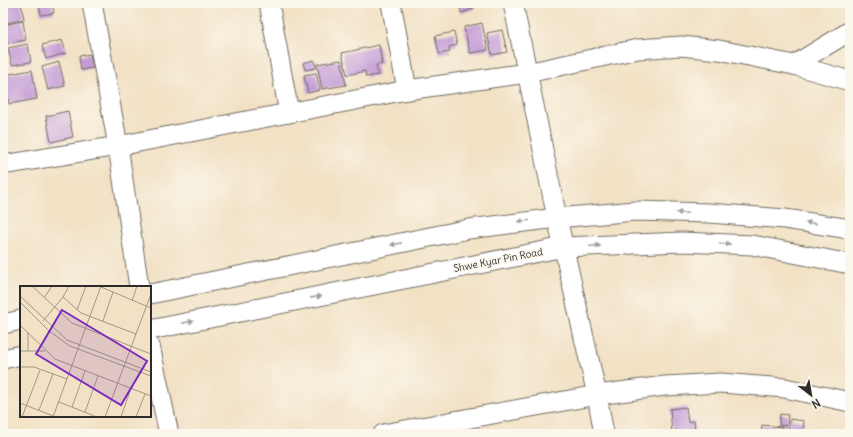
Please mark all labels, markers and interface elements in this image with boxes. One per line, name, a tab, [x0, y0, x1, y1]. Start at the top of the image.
one-way arrow	[676, 209, 688, 216]
one-way arrow	[518, 218, 531, 225]
one-way arrow	[805, 220, 818, 226]
one-way arrow	[719, 241, 732, 247]
one-way arrow	[390, 242, 403, 248]
one-way arrow	[589, 243, 602, 249]
street label: Shwe Kyar Pin Road	[452, 245, 544, 275]
inset map	[20, 286, 151, 417]
one-way arrow	[310, 293, 322, 299]
one-way arrow	[182, 319, 194, 325]
north arrow	[791, 375, 831, 415]
text: N	[809, 396, 823, 412]

